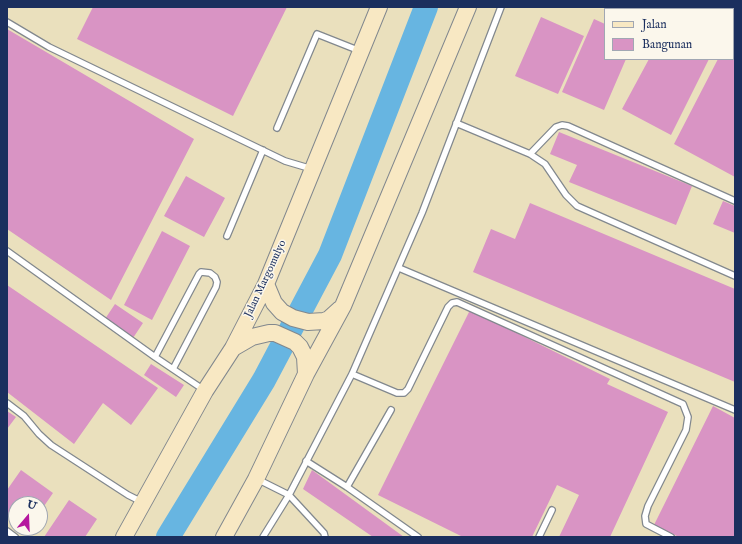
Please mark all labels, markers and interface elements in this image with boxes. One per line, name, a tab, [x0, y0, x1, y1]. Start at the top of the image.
legend	[604, 8, 734, 60]
text: Jalan	[642, 17, 667, 32]
text: Bangunan	[642, 37, 692, 52]
street label: Jalan Margomulyo	[242, 238, 290, 320]
north arrow	[8, 496, 48, 536]
text: U	[25, 497, 38, 514]

